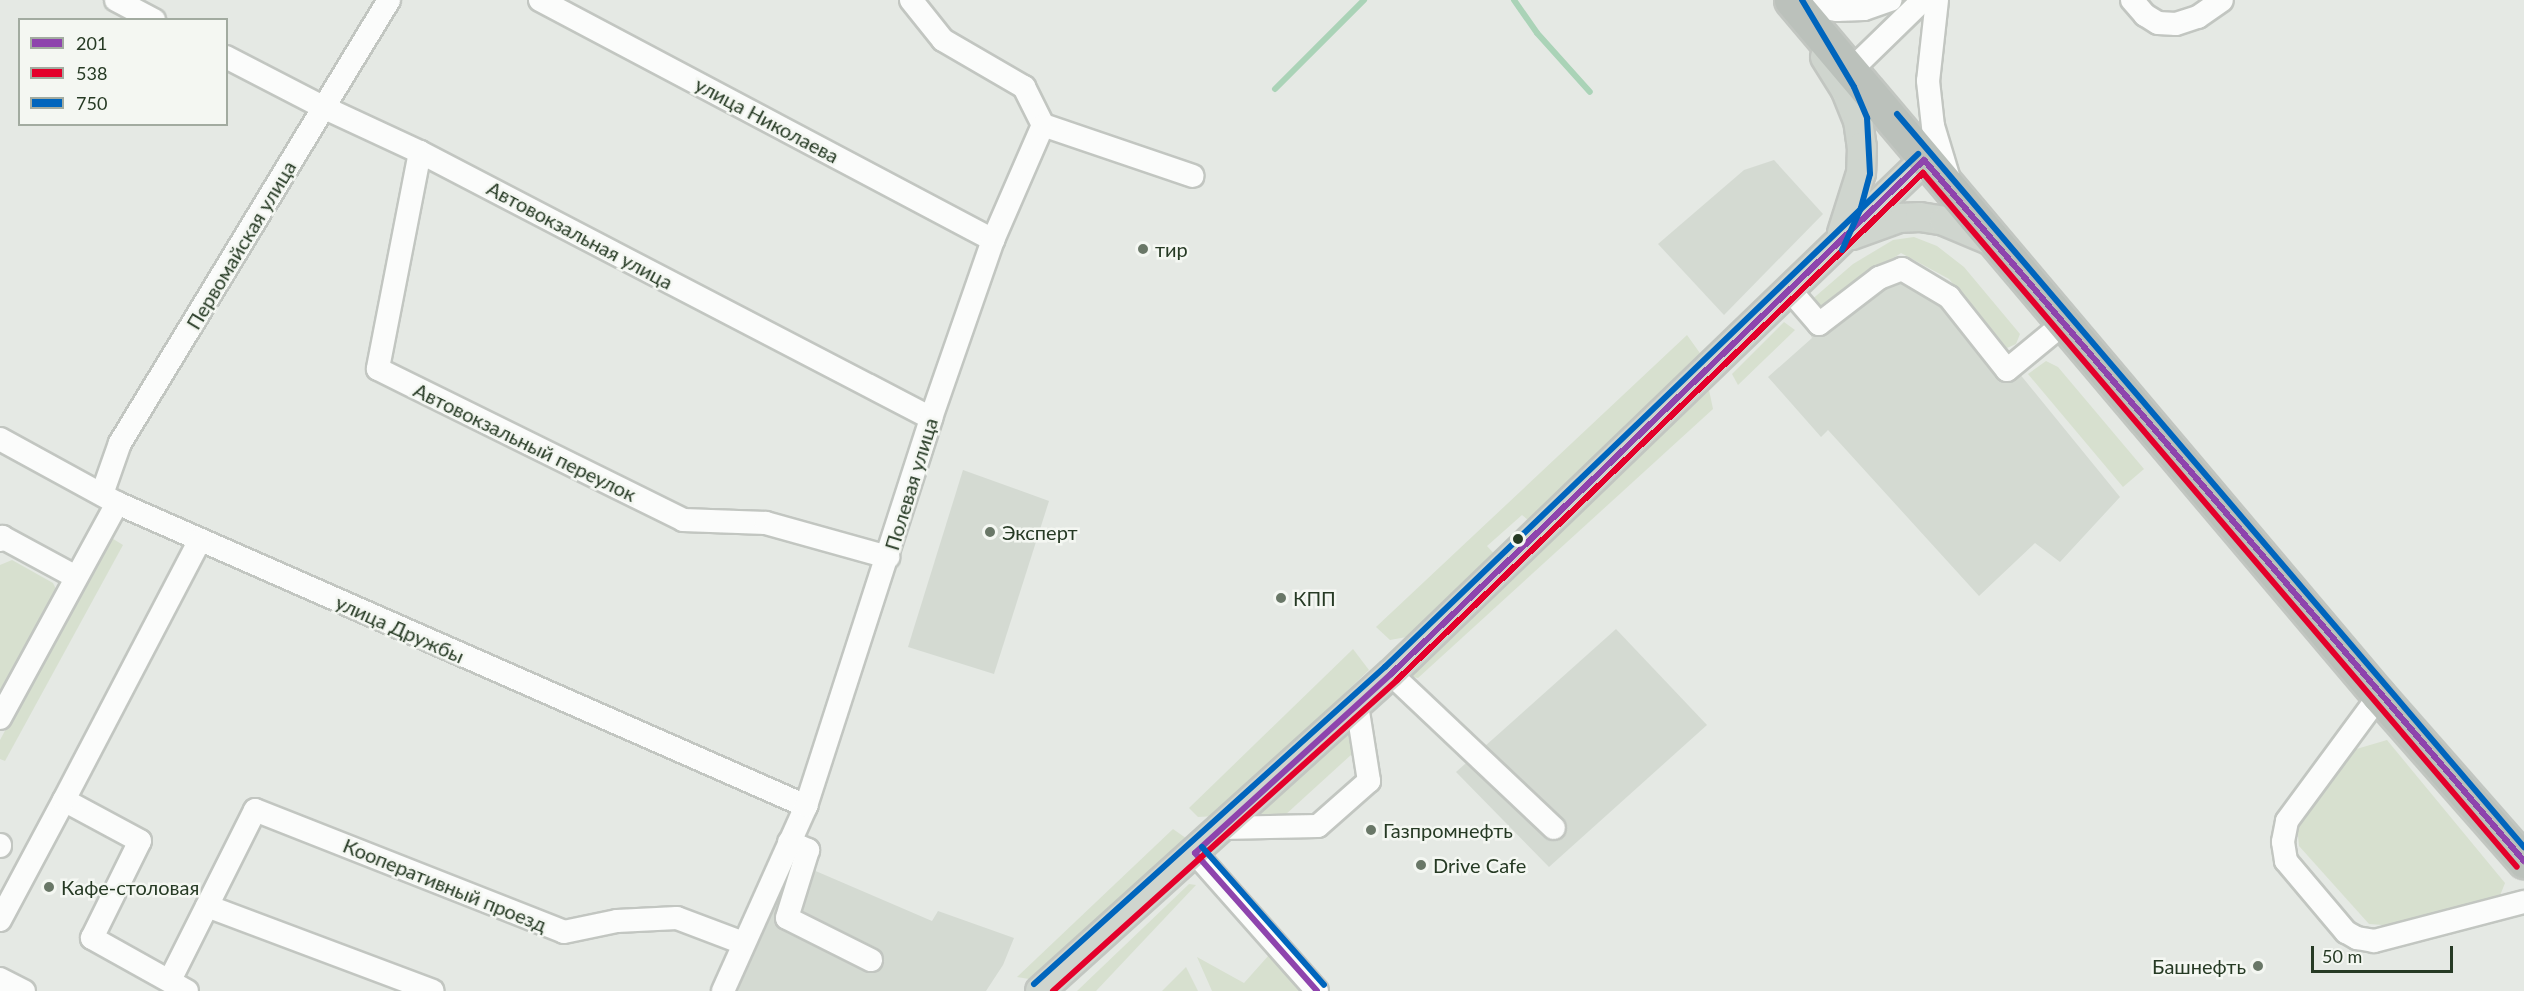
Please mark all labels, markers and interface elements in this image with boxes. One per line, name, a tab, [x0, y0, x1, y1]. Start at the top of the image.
legend	[18, 18, 228, 126]
text: 201	[76, 32, 107, 54]
text: 538	[76, 62, 107, 84]
street label: улица Николаева	[691, 72, 843, 168]
text: 750	[76, 92, 107, 114]
street label: Первомайская улица	[181, 156, 301, 334]
street label: Автовокзальная улица	[483, 176, 677, 294]
place label: тир	[1155, 237, 1188, 261]
marker: тир	[1136, 242, 1150, 256]
street label: Автовокзальный переулок	[410, 378, 640, 506]
street label: Полевая улица	[879, 415, 943, 553]
place label: Эксперт	[1002, 520, 1078, 544]
marker: Эксперт	[983, 525, 997, 539]
unlabelled marker	[1512, 533, 1524, 545]
place label: КПП	[1293, 586, 1336, 610]
street label: улица Дружбы	[332, 590, 468, 668]
marker: КПП	[1274, 591, 1288, 605]
place label: Газпромнефть	[1383, 818, 1513, 842]
marker: Газпромнефть	[1364, 823, 1378, 837]
street label: Кооперативный проезд	[340, 833, 550, 937]
place label: Drive Cafe	[1433, 853, 1526, 877]
marker: Drive Cafe	[1414, 858, 1428, 872]
place label: Кафе-столовая	[61, 875, 199, 899]
marker: Кафе-столовая	[42, 880, 56, 894]
scale bar	[2314, 934, 2456, 972]
text: 50 m	[2322, 945, 2362, 967]
place label: Башнефть	[2152, 954, 2246, 978]
marker: Башнефть	[2251, 959, 2265, 973]

